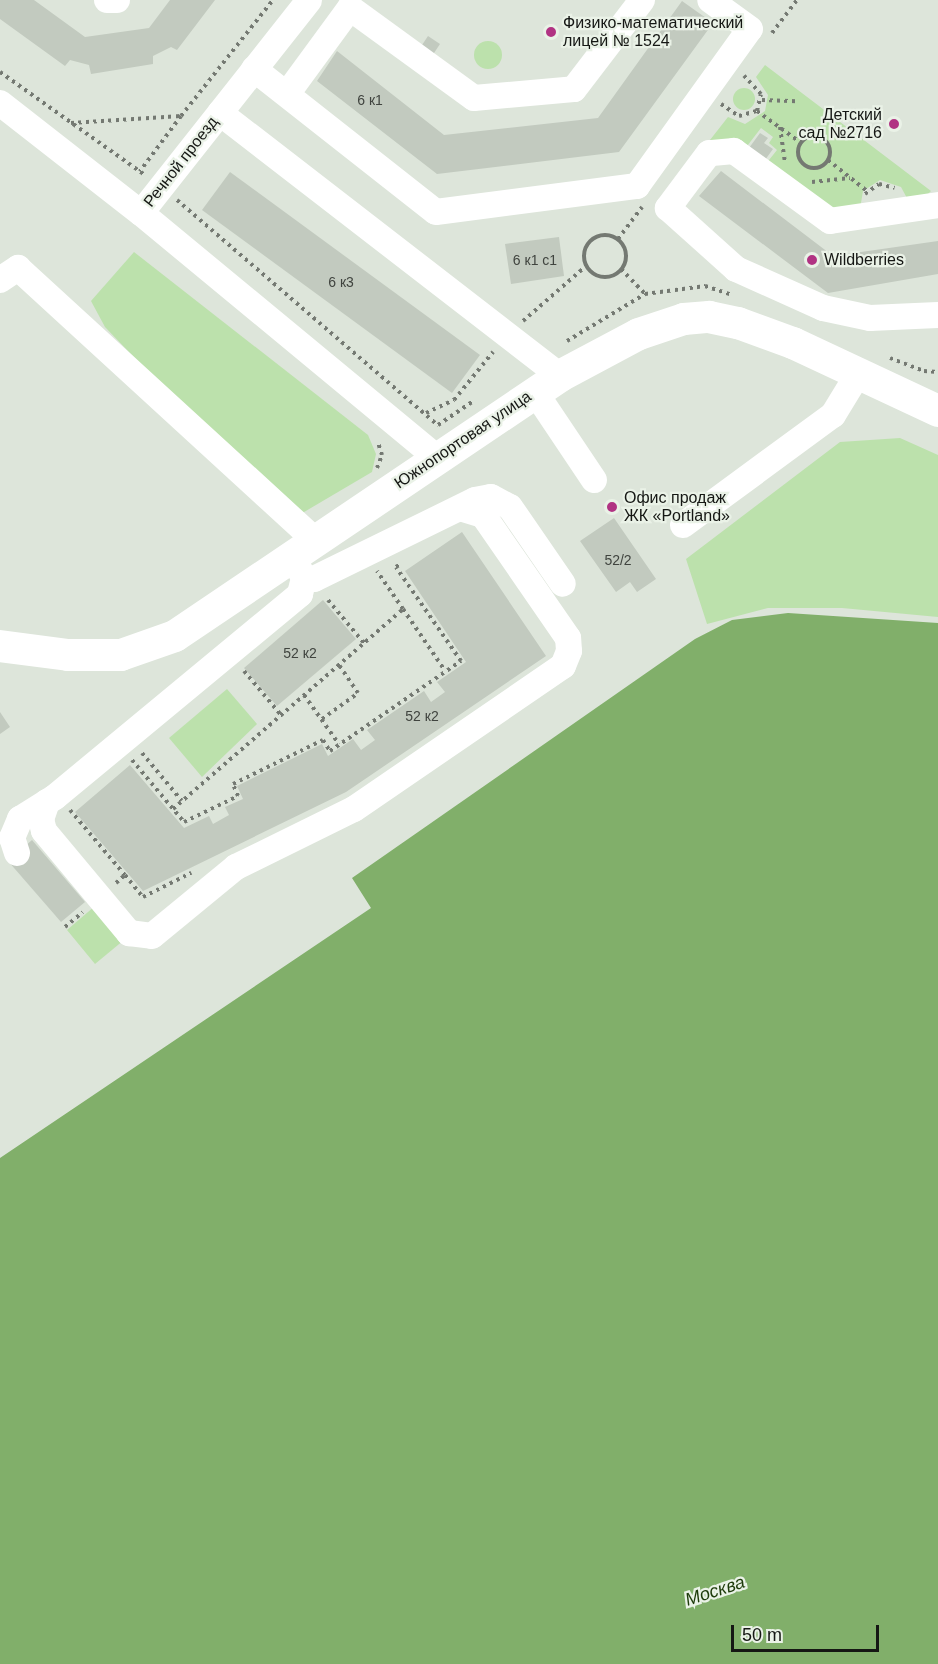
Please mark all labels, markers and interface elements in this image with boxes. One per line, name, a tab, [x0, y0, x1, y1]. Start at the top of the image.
place label: Физико-математический лицей № 1524	[563, 13, 743, 51]
marker: Физико-математический лицей № 1524	[544, 25, 558, 39]
house number: 6 к1	[357, 92, 383, 108]
place label: Детский сад №2716	[799, 105, 882, 143]
street label: Речной проезд	[140, 113, 222, 211]
marker: Детский сад №2716	[887, 117, 901, 131]
place label: Wildberries	[824, 250, 904, 270]
house number: 6 к1 с1	[513, 252, 557, 268]
marker: Wildberries	[805, 253, 819, 267]
house number: 6 к3	[328, 274, 354, 290]
street label: Южнопортовая улица	[391, 387, 535, 493]
place label: Офис продаж ЖК «Portland»	[624, 488, 730, 526]
marker: Офис продаж ЖК «Portland»	[605, 500, 619, 514]
house number: 52/2	[604, 552, 632, 568]
house number: 52 к2	[283, 645, 317, 661]
house number: 52 к2	[405, 708, 439, 724]
water label: Москва	[682, 1571, 748, 1611]
scale bar	[734, 1613, 882, 1651]
text: 50 m	[742, 1625, 782, 1645]

